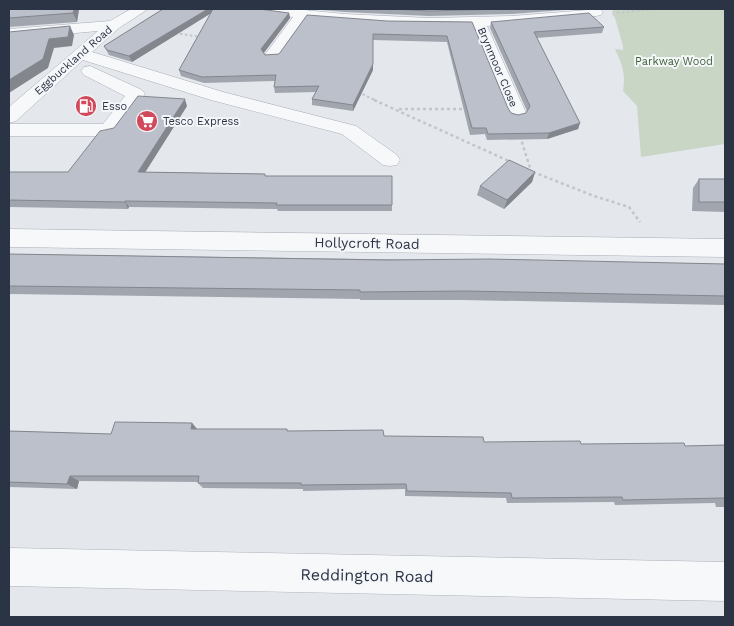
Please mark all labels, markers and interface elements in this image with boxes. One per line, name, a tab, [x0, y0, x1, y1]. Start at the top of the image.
street label: Eggbuckland Road	[32, 23, 115, 98]
street label: Brynmoor Close	[475, 25, 520, 109]
park label: Parkway Wood	[635, 55, 713, 68]
fuel station icon: Esso	[74, 94, 98, 118]
place label: Esso	[102, 100, 127, 113]
supermarket icon: Tesco Express	[135, 109, 159, 133]
place label: Tesco Express	[163, 115, 239, 128]
street label: Hollycroft Road	[314, 234, 420, 252]
street label: Reddington Road	[300, 565, 434, 586]

